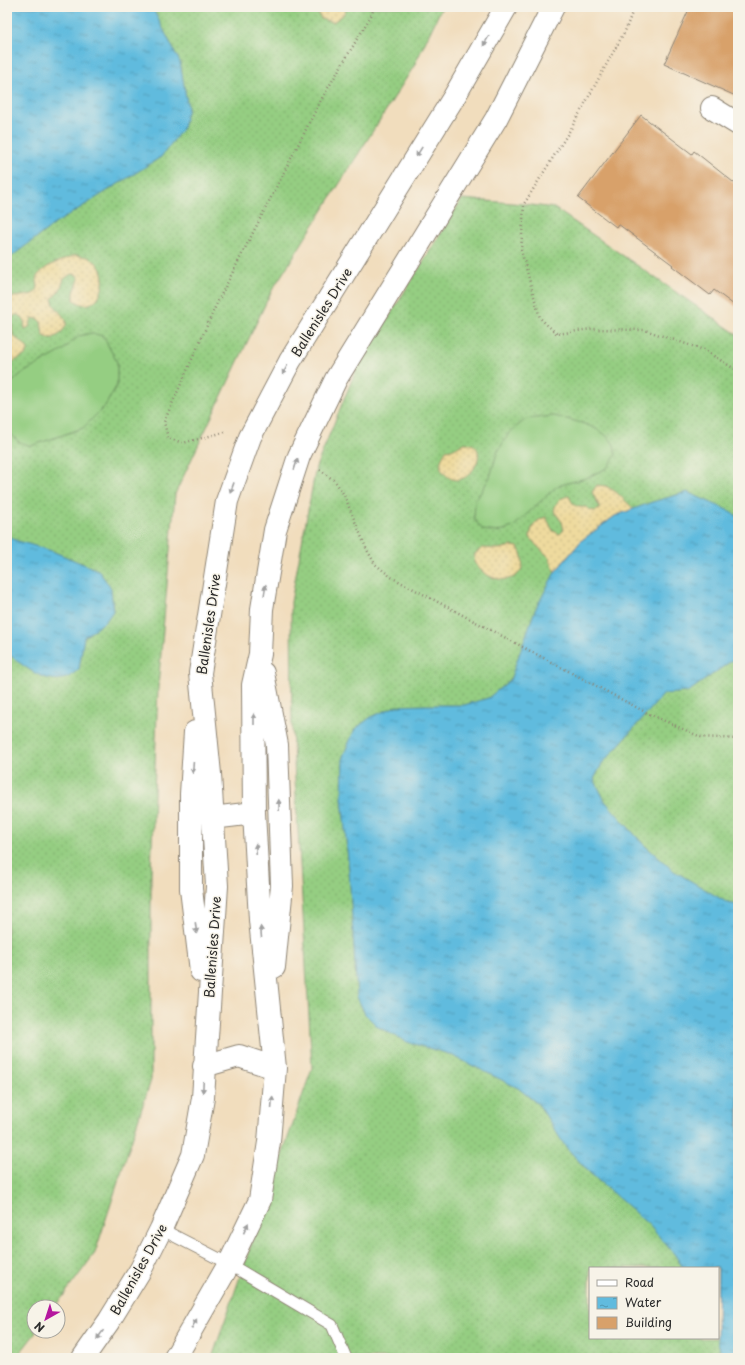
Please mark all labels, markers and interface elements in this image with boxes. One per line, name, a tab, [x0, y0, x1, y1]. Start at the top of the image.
one-way arrow	[483, 35, 490, 47]
one-way arrow	[416, 146, 423, 158]
street label: Ballenisles Drive	[286, 264, 356, 360]
one-way arrow	[282, 365, 289, 376]
one-way arrow	[293, 458, 299, 470]
one-way arrow	[228, 483, 234, 495]
street label: Ballenisles Drive	[192, 572, 225, 676]
one-way arrow	[262, 584, 268, 596]
one-way arrow	[251, 712, 257, 725]
one-way arrow	[189, 762, 196, 774]
one-way arrow	[276, 799, 283, 811]
one-way arrow	[253, 843, 260, 855]
street label: Ballenisles Drive	[199, 895, 225, 998]
one-way arrow	[193, 922, 199, 934]
one-way arrow	[258, 926, 265, 938]
one-way arrow	[200, 1081, 207, 1093]
one-way arrow	[269, 1096, 276, 1108]
street label: Ballenisles Drive	[105, 1220, 171, 1318]
one-way arrow	[243, 1223, 249, 1234]
legend	[589, 1267, 719, 1339]
text: Road	[625, 1273, 654, 1291]
text: Water	[625, 1293, 662, 1311]
north arrow	[26, 1299, 66, 1339]
text: Building	[625, 1313, 672, 1331]
text: N	[30, 1318, 48, 1337]
one-way arrow	[190, 1318, 197, 1330]
one-way arrow	[96, 1330, 104, 1340]

